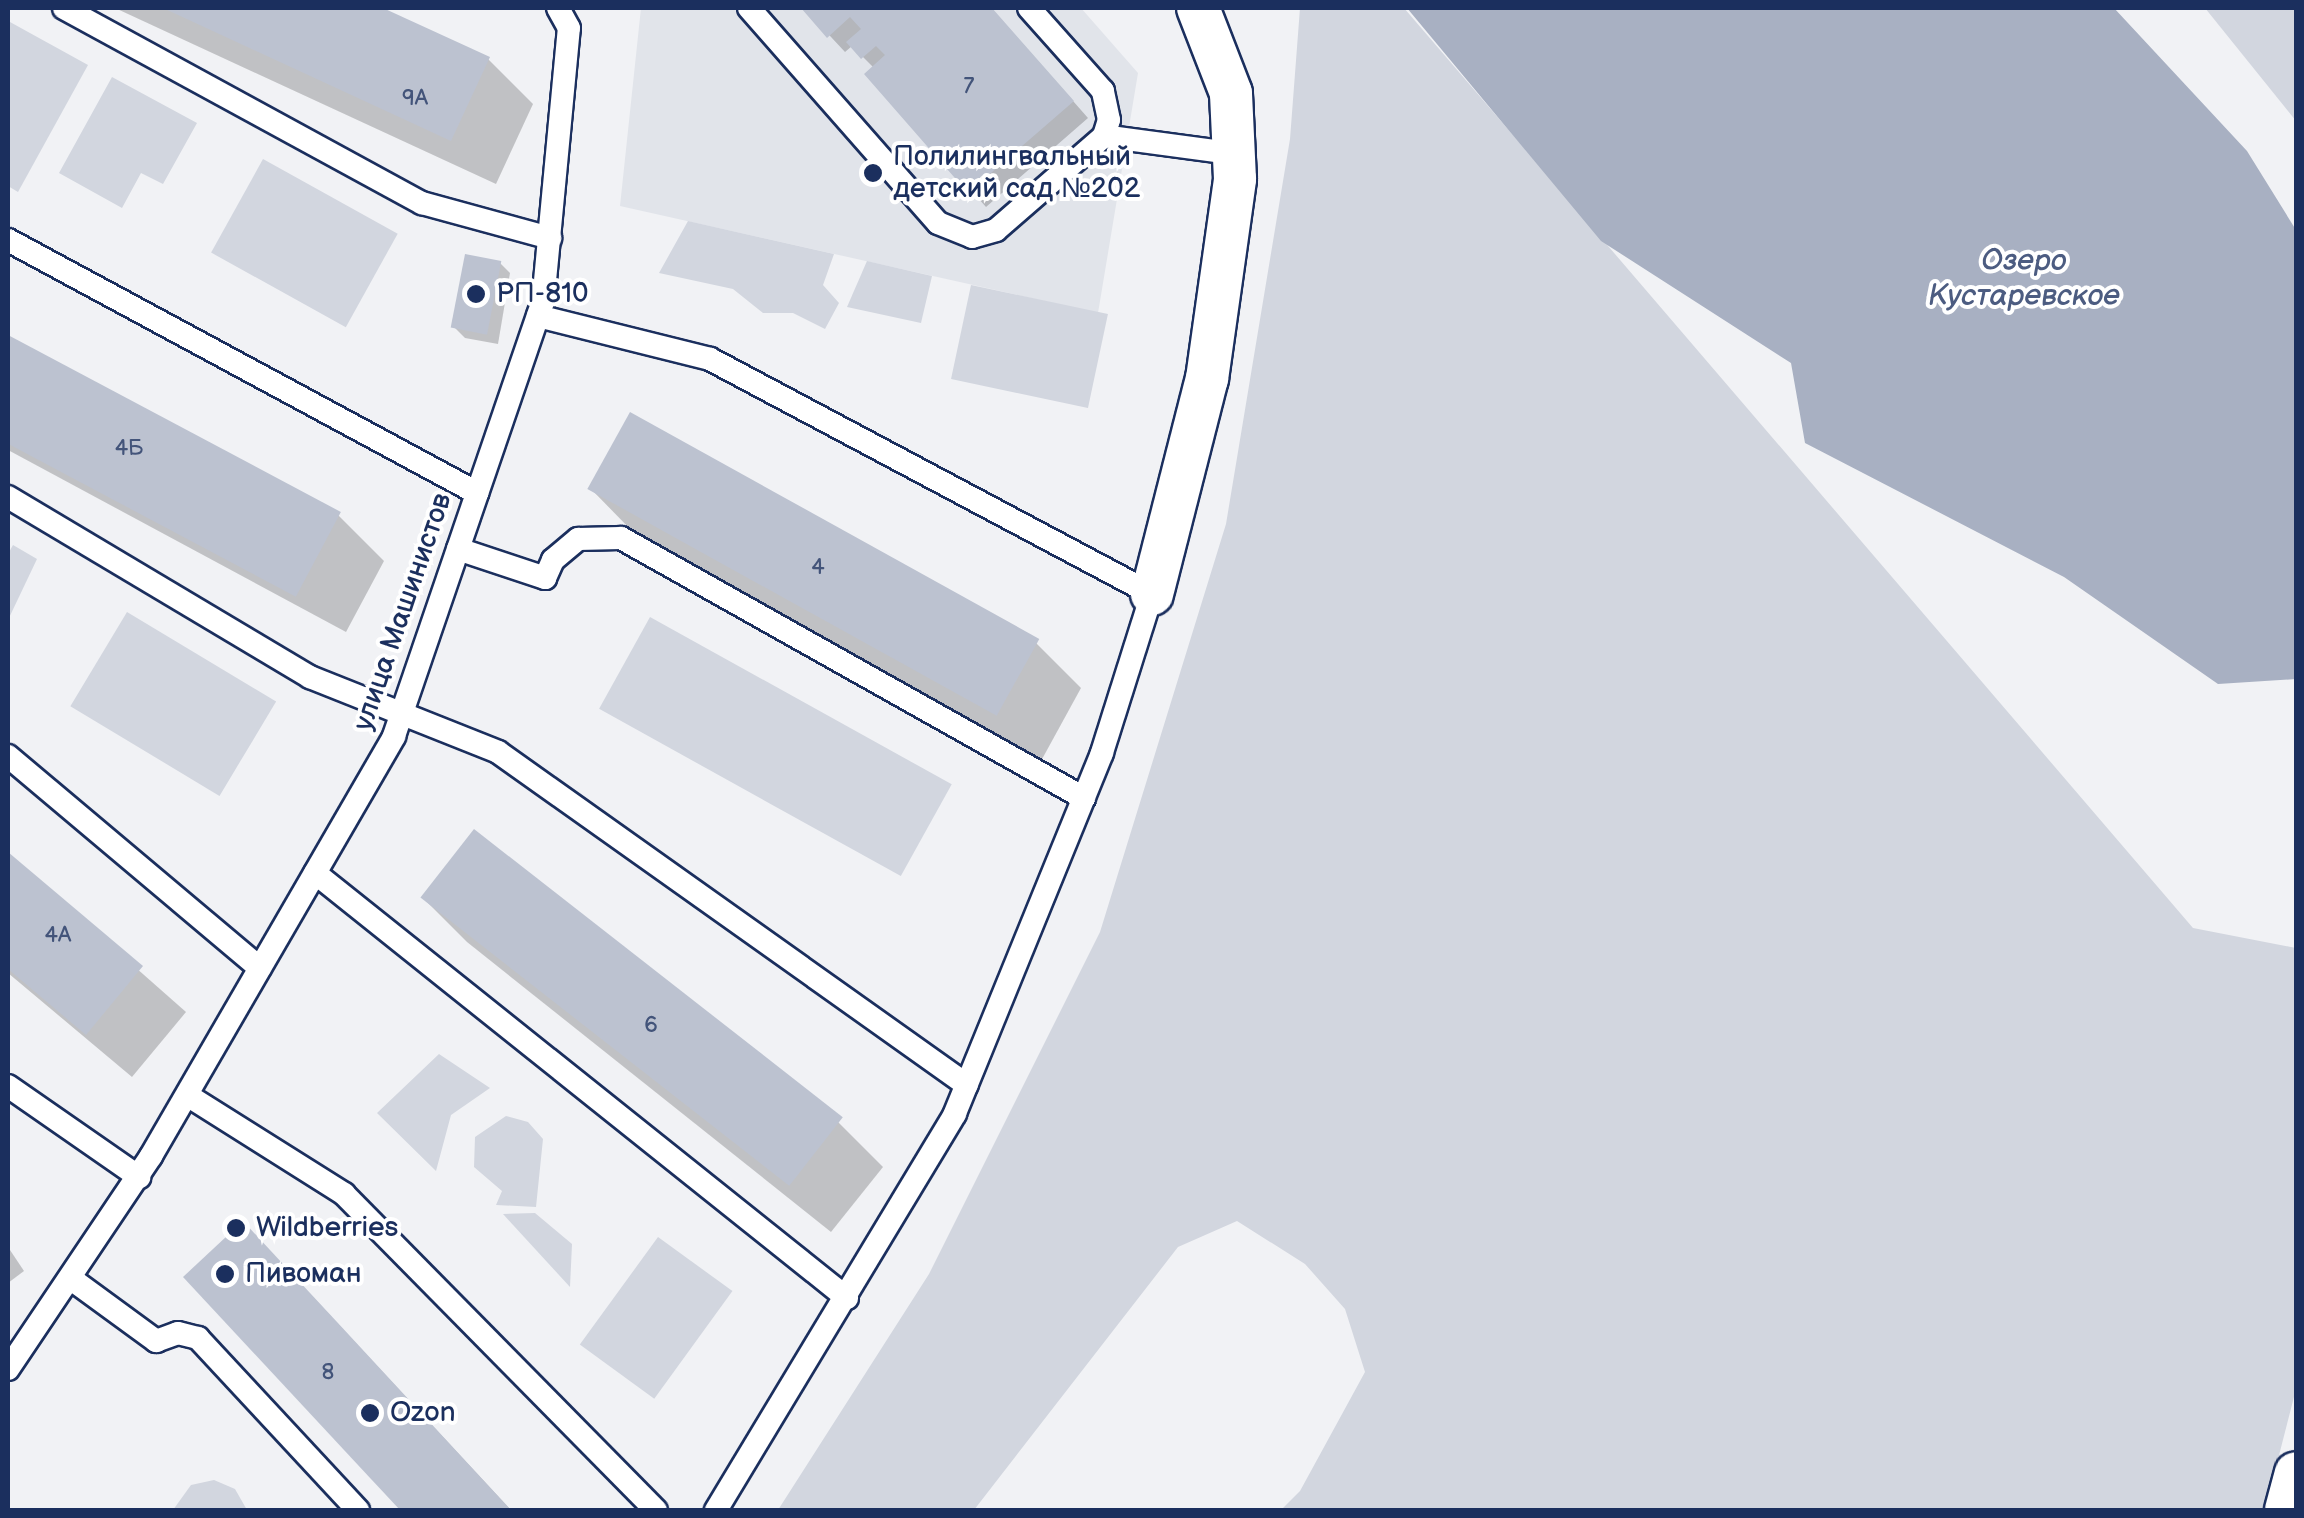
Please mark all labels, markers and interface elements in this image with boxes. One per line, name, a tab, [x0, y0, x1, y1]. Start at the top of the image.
house number: 7	[964, 74, 974, 100]
house number: 9А	[402, 86, 428, 112]
place label: Полилингвальный детский сад №202	[893, 140, 1140, 206]
marker: Полилингвальный детский сад №202	[862, 162, 884, 184]
water label: Озеро Кустаревское	[1928, 243, 2120, 314]
place label: РП-810	[496, 277, 589, 311]
marker: РП-810	[465, 283, 487, 305]
house number: 4Б	[115, 436, 143, 462]
street label: улица Машинистов	[347, 489, 459, 735]
house number: 4	[811, 555, 825, 581]
house number: 4А	[45, 923, 71, 949]
house number: 6	[644, 1013, 658, 1039]
place label: Wildberries	[256, 1211, 398, 1245]
marker: Wildberries	[225, 1217, 247, 1239]
place label: Пивоман	[245, 1257, 362, 1291]
marker: Пивоман	[214, 1263, 236, 1285]
house number: 8	[322, 1360, 334, 1386]
place label: Ozon	[390, 1396, 456, 1430]
marker: Ozon	[359, 1402, 381, 1424]

